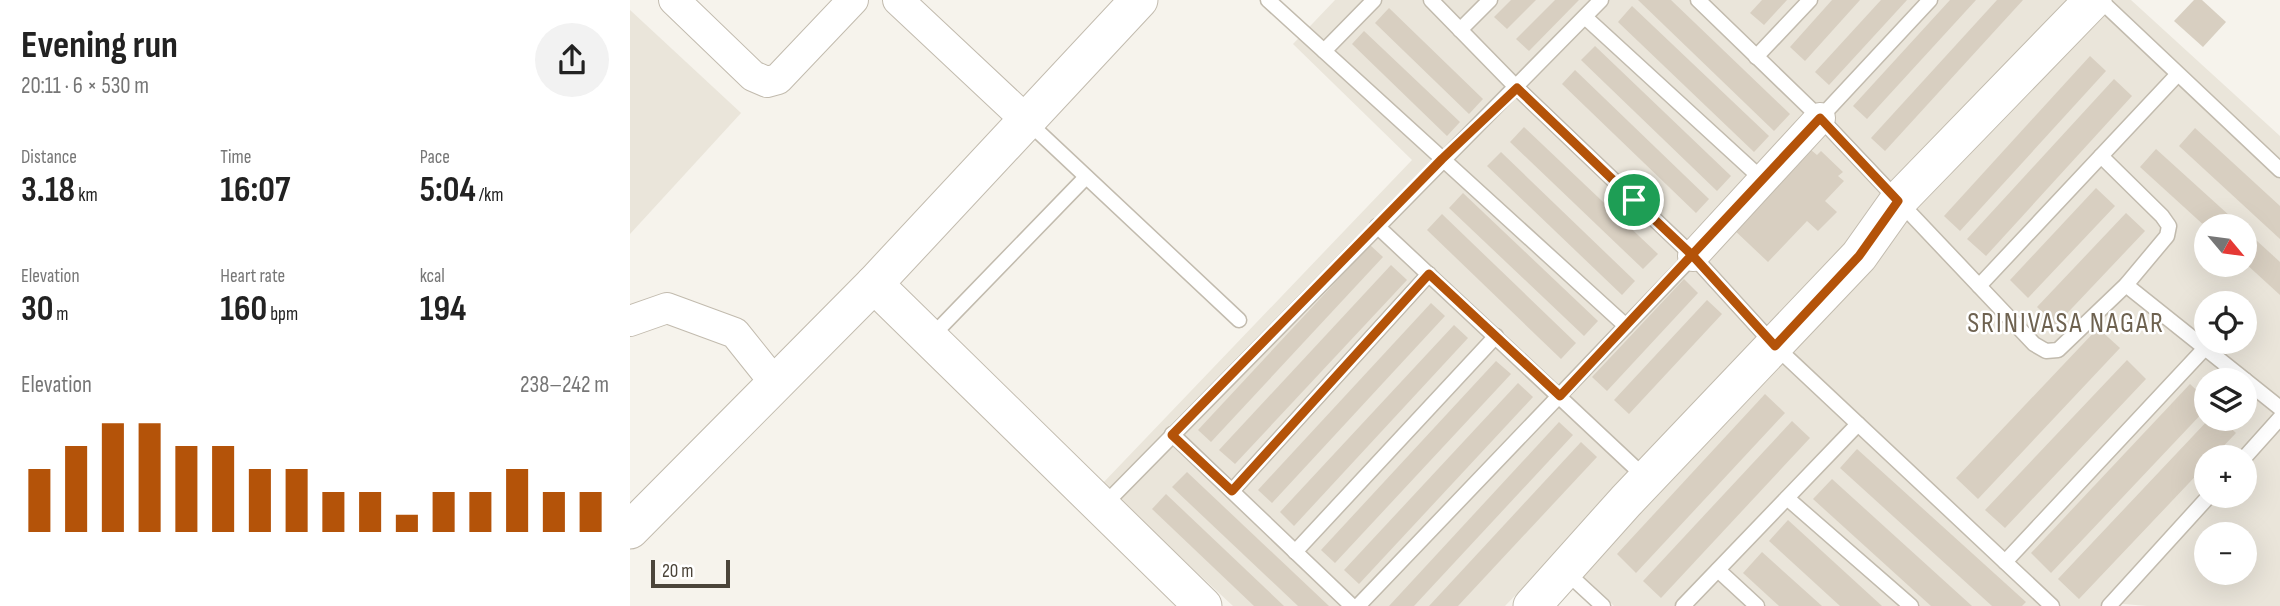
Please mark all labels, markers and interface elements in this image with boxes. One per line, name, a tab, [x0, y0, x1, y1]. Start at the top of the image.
text: Evening run	[21, 23, 178, 68]
button: share	[535, 23, 609, 97]
text: 20:11 · 6 × 530 m	[21, 72, 149, 100]
text: Distance	[21, 146, 77, 169]
text: Time	[220, 146, 251, 169]
text: Pace	[420, 146, 450, 169]
text: 3.18	[21, 169, 75, 212]
text: 16:07	[220, 169, 290, 212]
text: 5:04	[420, 169, 476, 212]
pin	[1604, 170, 1664, 230]
icon: arrive	[1615, 181, 1653, 219]
text: km	[75, 184, 98, 207]
text: /km	[476, 184, 504, 207]
north arrow	[2194, 214, 2258, 276]
map controls	[2194, 214, 2257, 585]
text: Elevation	[21, 265, 80, 288]
text: Heart rate	[220, 265, 285, 288]
text: kcal	[420, 265, 445, 288]
text: 30	[21, 288, 53, 331]
text: 160	[220, 288, 267, 331]
text: 194	[420, 288, 466, 331]
button: locate	[2194, 291, 2257, 354]
text: m	[53, 303, 69, 326]
text: bpm	[267, 303, 298, 326]
district label: SRINIVASA NAGAR	[1967, 307, 2165, 340]
button: layers	[2194, 368, 2257, 431]
text: Elevation	[21, 371, 92, 399]
text: 238–242 m	[520, 371, 609, 399]
button: +	[2194, 445, 2257, 508]
button: −	[2194, 522, 2257, 585]
scale bar	[651, 557, 730, 589]
text: 20 m	[662, 560, 694, 583]

